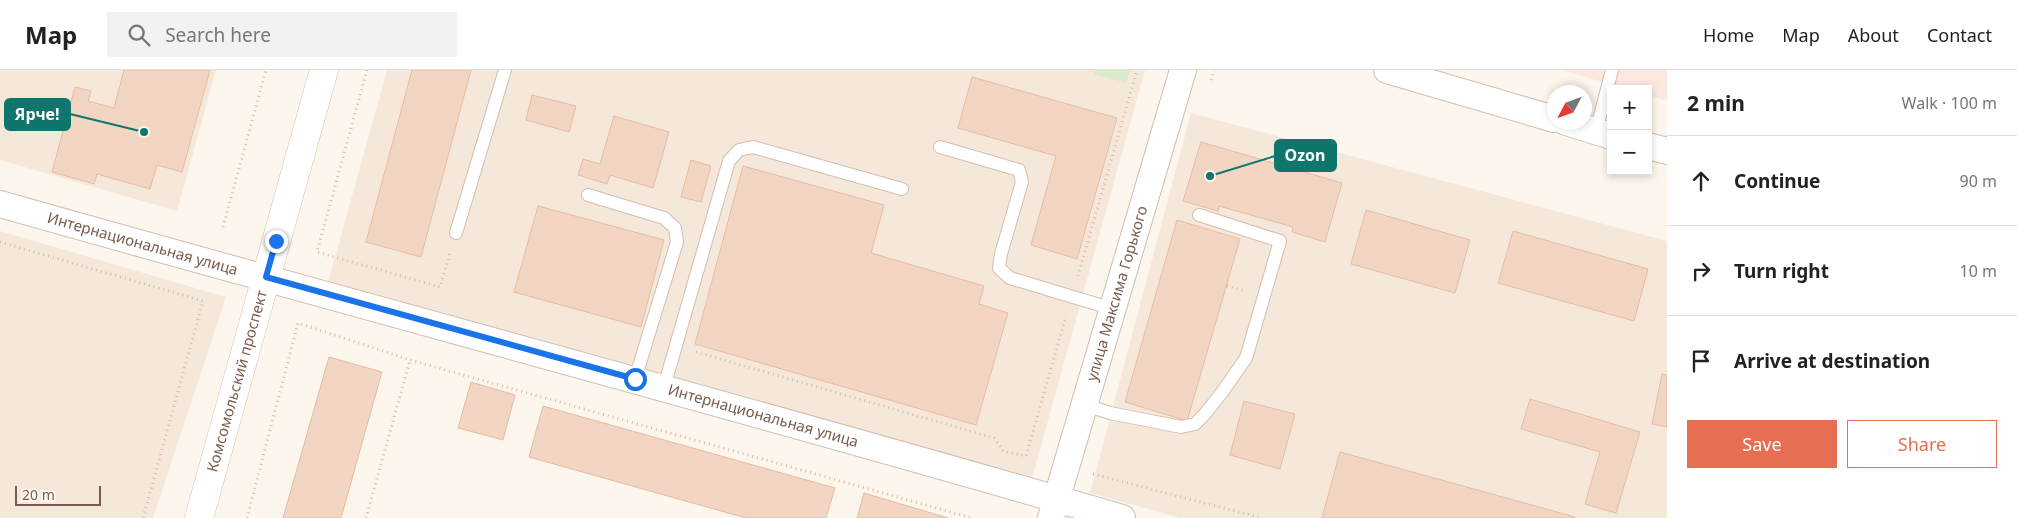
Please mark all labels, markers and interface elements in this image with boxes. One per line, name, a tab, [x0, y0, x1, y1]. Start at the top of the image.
search box	[107, 12, 457, 57]
text: Map	[25, 18, 77, 51]
icon: search	[125, 21, 153, 49]
text: Search here	[165, 22, 271, 48]
text: Home	[1703, 23, 1754, 47]
text: Map	[1782, 23, 1820, 47]
text: About	[1848, 23, 1899, 47]
text: Contact	[1927, 23, 1992, 47]
north arrow	[1547, 85, 1592, 130]
map controls	[1607, 85, 1652, 175]
button: +	[1607, 85, 1652, 130]
text: 2 min	[1687, 89, 1745, 117]
text: Walk · 100 m	[1902, 92, 1997, 114]
callout: Ярче!	[5, 99, 70, 130]
text: Ярче!	[15, 103, 59, 125]
button: −	[1607, 130, 1652, 175]
callout: Ozon	[1275, 140, 1336, 171]
text: Ozon	[1285, 144, 1325, 166]
icon: ahead	[1687, 167, 1715, 195]
text: Continue	[1734, 168, 1820, 194]
text: 90 m	[1960, 170, 1997, 192]
street label: улица Максима Горького	[1081, 203, 1151, 383]
street label: Интернациональная улица	[45, 207, 240, 279]
route end	[265, 230, 288, 253]
icon: right	[1687, 257, 1715, 285]
text: Turn right	[1734, 258, 1829, 284]
text: 10 m	[1960, 260, 1997, 282]
street label: Комсомольский проспект	[201, 288, 271, 474]
icon: arrive	[1687, 347, 1715, 375]
text: Arrive at destination	[1734, 348, 1930, 374]
route start	[624, 368, 647, 391]
street label: Интернациональная улица	[666, 379, 861, 451]
button: Save	[1687, 420, 1837, 468]
button: Share	[1847, 420, 1997, 468]
scale bar	[15, 483, 101, 506]
text: 20 m	[22, 485, 55, 504]

